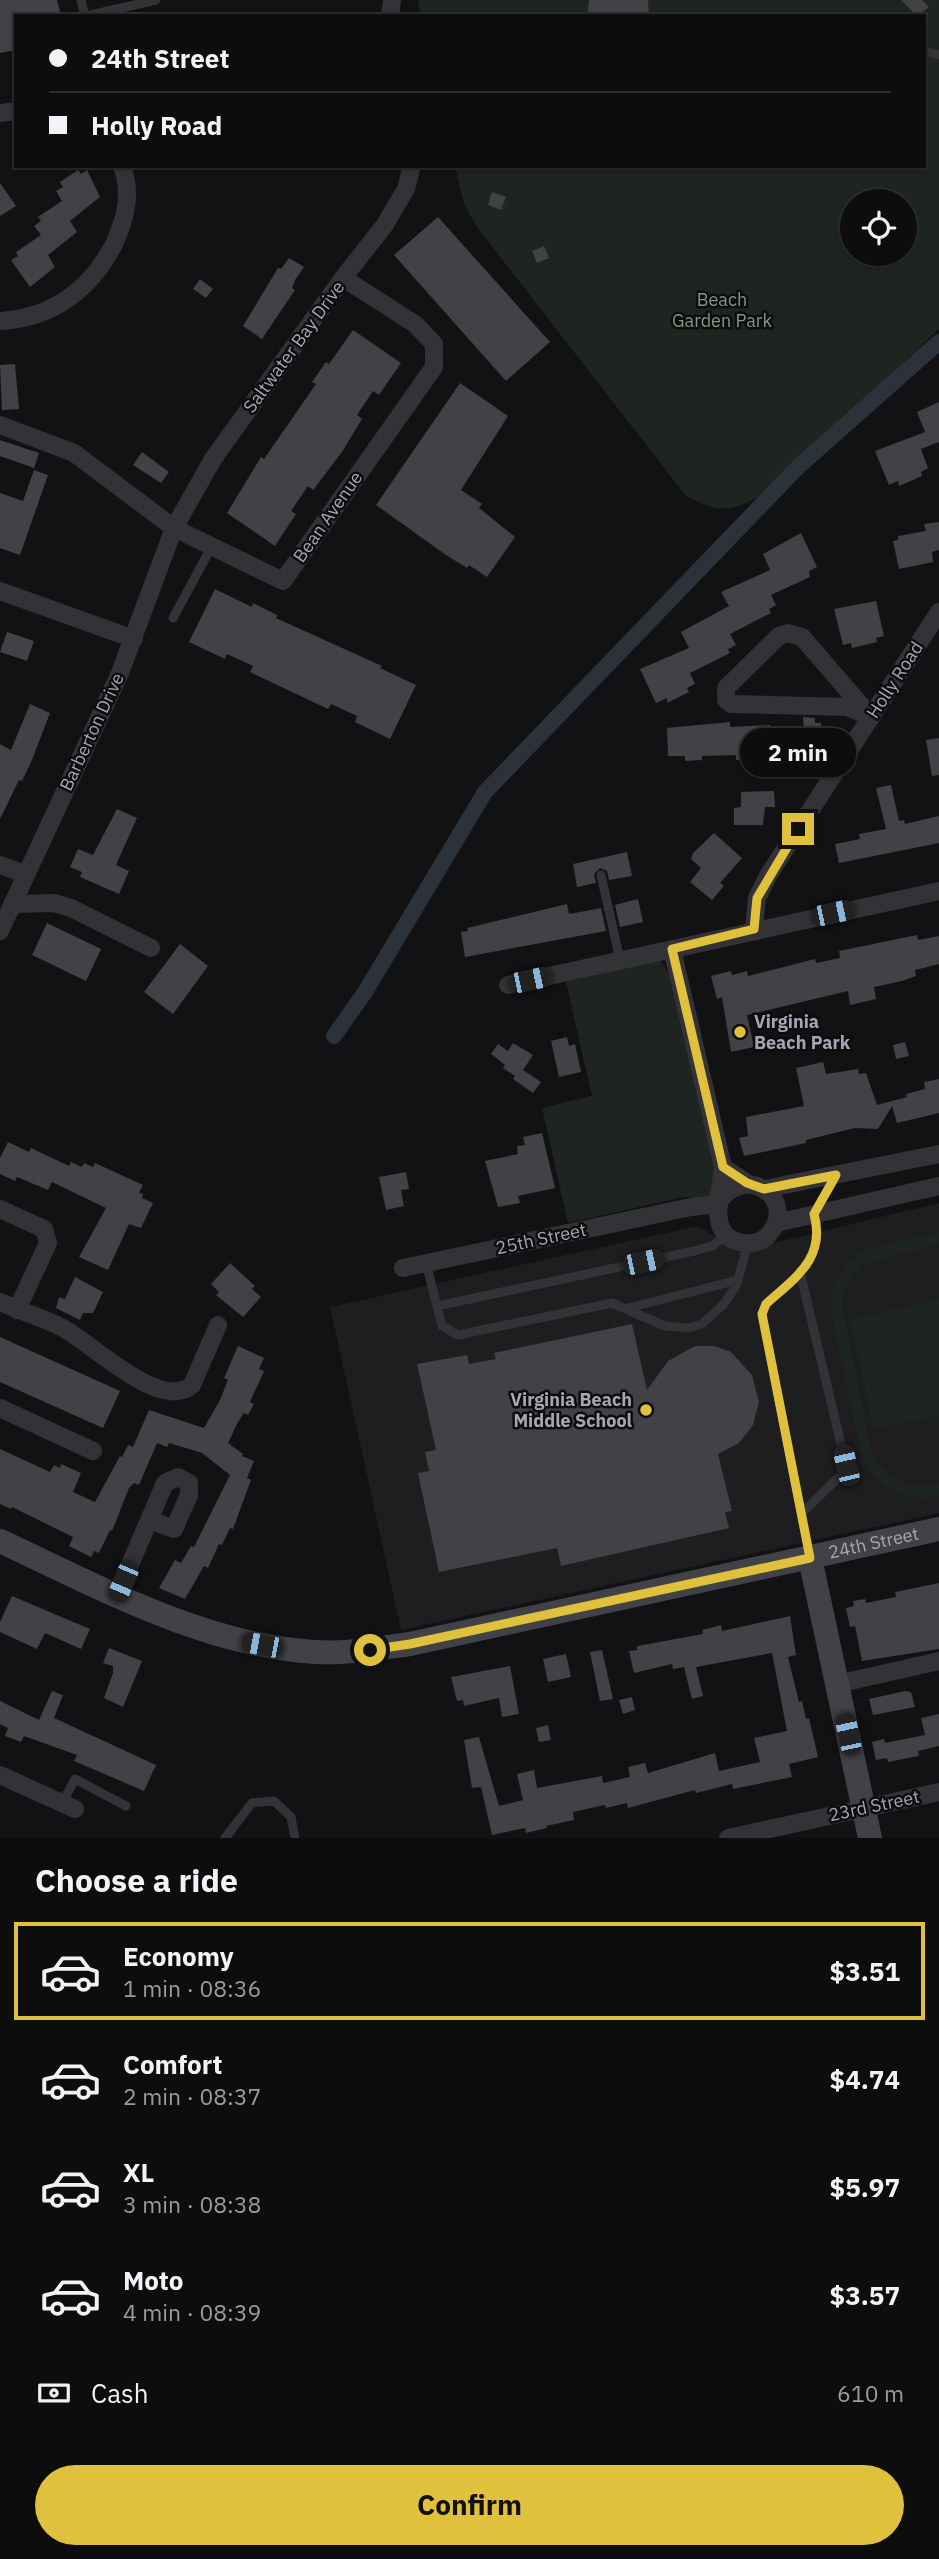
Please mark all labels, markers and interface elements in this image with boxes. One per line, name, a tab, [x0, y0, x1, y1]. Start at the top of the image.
text: 24th Street	[91, 41, 229, 75]
text: Holly Road	[91, 108, 222, 142]
map controls	[840, 189, 917, 266]
button: locate	[840, 189, 917, 266]
street label: Saltwater Bay Drive	[238, 276, 349, 417]
park label: Beach Garden Park	[672, 288, 772, 332]
street label: Bean Avenue	[288, 467, 367, 567]
street label: Holly Road	[861, 637, 928, 722]
street label: Barberton Drive	[54, 669, 129, 794]
callout: 2 min	[740, 728, 856, 776]
text: 2 min	[768, 737, 828, 767]
route end	[782, 813, 814, 845]
car	[811, 898, 856, 928]
car	[508, 965, 553, 995]
place label: Virginia Beach Park	[754, 1010, 851, 1054]
marker: Virginia Beach Park	[732, 1024, 748, 1040]
street label: 25th Street	[494, 1218, 588, 1259]
car	[621, 1247, 666, 1277]
place label: Virginia Beach Middle School	[510, 1388, 633, 1432]
marker: Virginia Beach Middle School	[638, 1402, 654, 1418]
car	[832, 1442, 861, 1488]
street label: 24th Street	[826, 1522, 921, 1564]
car	[106, 1559, 141, 1605]
car	[240, 1631, 285, 1659]
route start	[354, 1634, 386, 1666]
car	[834, 1711, 863, 1757]
street label: 23rd Street	[826, 1785, 921, 1826]
text: Choose a ride	[35, 1859, 238, 1901]
text: Economy	[123, 1939, 234, 1973]
icon: car	[39, 1940, 102, 2003]
text: $3.51	[830, 1954, 900, 1988]
text: 1 min · 08:36	[123, 1973, 261, 2003]
text: Comfort	[123, 2047, 222, 2081]
icon: car	[39, 2048, 102, 2111]
text: $4.74	[830, 2062, 900, 2096]
text: 2 min · 08:37	[123, 2081, 261, 2111]
text: XL	[123, 2155, 154, 2189]
icon: car	[39, 2156, 102, 2219]
text: $5.97	[830, 2170, 900, 2204]
text: 3 min · 08:38	[123, 2189, 261, 2219]
text: Moto	[123, 2263, 183, 2297]
icon: car	[39, 2264, 102, 2327]
text: $3.57	[830, 2278, 900, 2312]
text: 4 min · 08:39	[123, 2297, 261, 2327]
icon: cash	[35, 2374, 73, 2412]
text: Cash	[91, 2376, 148, 2410]
text: 610 m	[837, 2378, 904, 2408]
button: Confirm	[35, 2465, 904, 2545]

